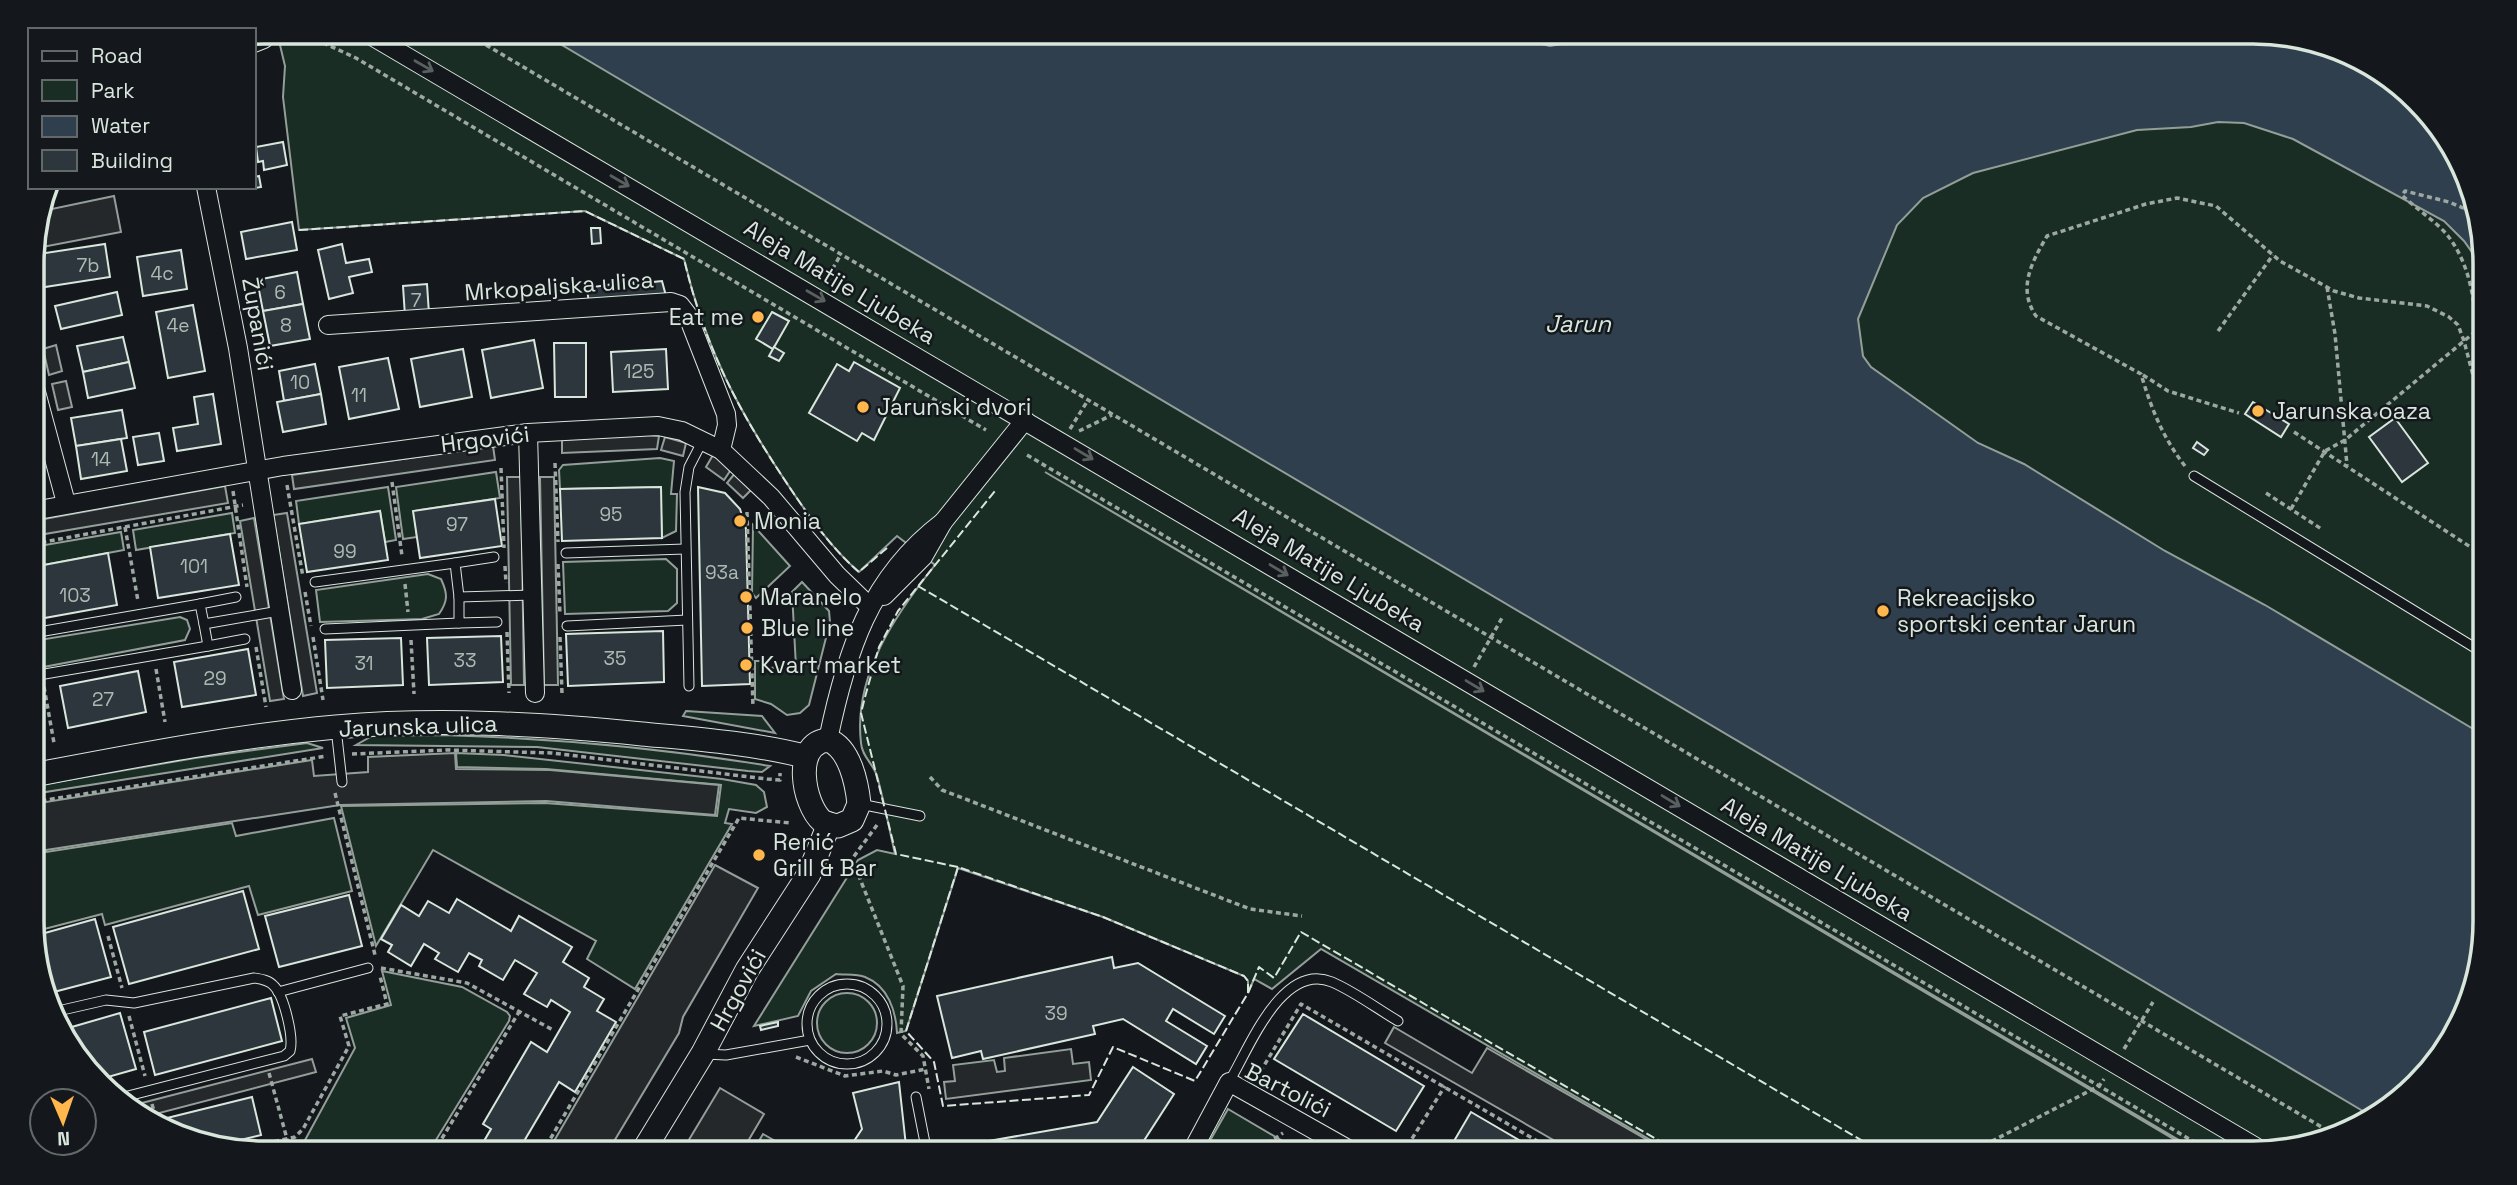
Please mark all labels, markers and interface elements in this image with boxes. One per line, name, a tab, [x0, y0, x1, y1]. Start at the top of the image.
legend	[28, 28, 256, 189]
text: Road	[91, 42, 143, 69]
one-way arrow	[413, 59, 433, 73]
text: Park	[91, 77, 135, 104]
text: Water	[91, 112, 150, 139]
text: Building	[91, 147, 173, 174]
one-way arrow	[609, 175, 630, 188]
street label: Aleja Matije Ljubeka	[739, 213, 941, 351]
house number: 7b	[77, 253, 99, 278]
house number: 4c	[150, 261, 174, 286]
street label: Mrkopaljska ulica	[463, 264, 655, 308]
street label: Županići	[235, 275, 281, 373]
house number: 6	[274, 280, 286, 305]
house number: 7	[411, 288, 422, 313]
one-way arrow	[806, 290, 826, 304]
place label: Eat me	[669, 302, 744, 332]
water label: Jarun	[1545, 308, 1612, 339]
marker: Eat me	[750, 309, 766, 325]
house number: 4e	[166, 313, 190, 338]
house number: 8	[280, 313, 292, 338]
house number: 125	[624, 359, 654, 384]
house number: 10	[290, 370, 310, 395]
house number: 11	[351, 383, 367, 408]
place label: Jarunski dvori	[877, 392, 1031, 422]
place label: Jarunska oaza	[2272, 396, 2431, 426]
marker: Jarunski dvori	[855, 399, 871, 415]
marker: Jarunska oaza	[2250, 403, 2266, 419]
street label: Hrgovići	[439, 419, 531, 459]
house number: 14	[91, 447, 111, 472]
one-way arrow	[1073, 447, 1093, 461]
street label: Aleja Matije Ljubeka	[1228, 501, 1430, 639]
house number: 95	[599, 502, 623, 527]
place label: Monia	[754, 506, 821, 536]
house number: 97	[446, 512, 468, 537]
marker: Monia	[732, 513, 748, 529]
house number: 99	[333, 539, 357, 564]
house number: 101	[180, 554, 208, 579]
house number: 93a	[705, 560, 739, 585]
one-way arrow	[1269, 563, 1289, 577]
place label: Maranelo	[760, 582, 862, 612]
house number: 103	[59, 583, 91, 608]
place label: Rekreacijsko sportski centar Jarun	[1897, 583, 2136, 639]
marker: Maranelo	[738, 589, 754, 605]
marker: Rekreacijsko sportski centar Jarun	[1875, 603, 1891, 619]
place label: Blue line	[761, 613, 854, 643]
marker: Blue line	[739, 620, 755, 636]
house number: 35	[604, 646, 626, 671]
house number: 33	[454, 648, 476, 673]
place label: Kvart market	[760, 650, 901, 680]
house number: 31	[354, 651, 374, 676]
marker: Kvart market	[738, 657, 754, 673]
house number: 29	[203, 666, 227, 691]
one-way arrow	[1465, 679, 1485, 693]
house number: 27	[92, 687, 114, 712]
street label: Jarunska ulica	[338, 708, 498, 744]
street label: Aleja Matije Ljubeka	[1716, 790, 1918, 928]
one-way arrow	[1661, 795, 1681, 809]
place label: Renić Grill & Bar	[773, 827, 877, 883]
marker: Renić Grill & Bar	[751, 847, 767, 863]
street label: Hrgovići	[703, 944, 773, 1036]
house number: 39	[1044, 1001, 1068, 1026]
street label: Bartolići	[1240, 1056, 1336, 1124]
north arrow	[28, 1087, 98, 1157]
text: N	[57, 1126, 70, 1151]

